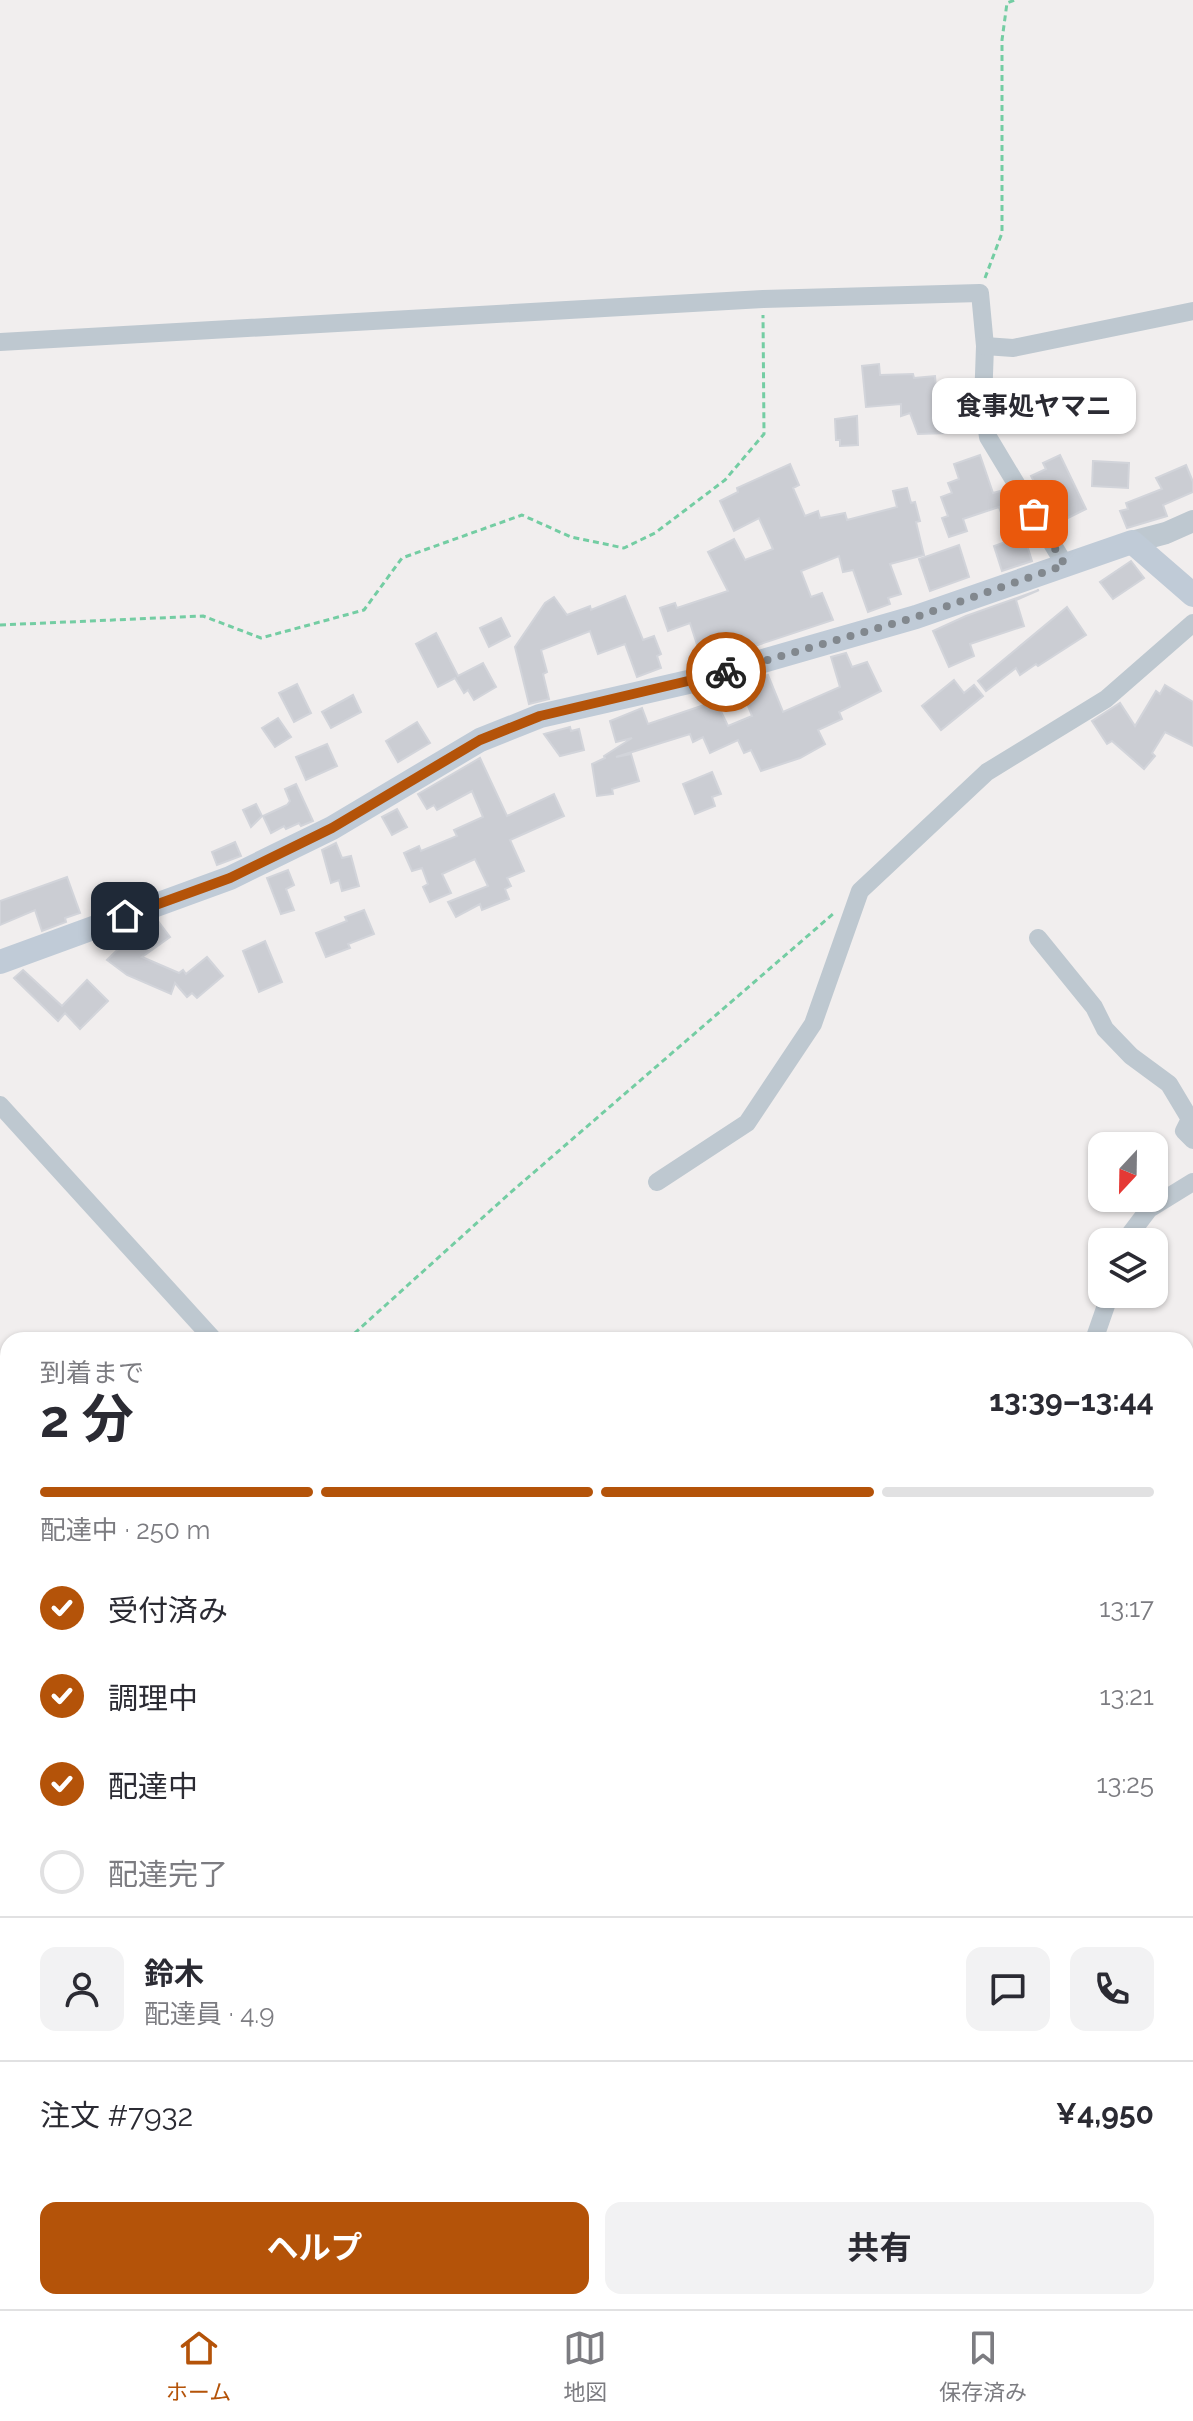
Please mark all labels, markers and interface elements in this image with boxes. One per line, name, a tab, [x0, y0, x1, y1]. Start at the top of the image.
callout: 食事処ヤマニ	[932, 378, 1136, 434]
text: 食事処ヤマニ	[956, 391, 1112, 421]
pin	[1000, 480, 1068, 548]
icon: bag	[1012, 492, 1056, 536]
courier	[686, 632, 766, 712]
icon: bike	[704, 650, 748, 694]
pin	[91, 882, 159, 950]
icon: home	[103, 894, 147, 938]
north arrow	[1088, 1132, 1168, 1212]
map controls	[1088, 1132, 1168, 1308]
button: layers	[1088, 1228, 1168, 1308]
text: 到着まで	[40, 1358, 144, 1388]
text: 13:39–13:44	[989, 1383, 1154, 1418]
text: 2 分	[40, 1388, 134, 1449]
text: 配達中 · 250 m	[40, 1515, 210, 1545]
icon: check	[40, 1586, 84, 1630]
text: 受付済み	[108, 1593, 228, 1628]
text: 13:17	[1099, 1593, 1154, 1623]
icon: check	[40, 1674, 84, 1718]
text: 調理中	[108, 1681, 198, 1716]
text: 13:21	[1099, 1681, 1154, 1711]
icon: check	[40, 1762, 84, 1806]
text: 配達中	[108, 1769, 198, 1804]
text: 13:25	[1096, 1769, 1154, 1799]
text: 配達完了	[108, 1857, 228, 1892]
button: person	[40, 1947, 124, 2031]
button: chat	[966, 1947, 1050, 2031]
button: phone	[1070, 1947, 1154, 2031]
text: 鈴木	[144, 1956, 204, 1991]
text: 配達員 · 4.9	[144, 1999, 275, 2029]
text: ¥4,950	[1056, 2096, 1154, 2131]
text: 注文 #7932	[40, 2098, 193, 2133]
button: ヘルプ	[40, 2202, 589, 2294]
button: 共有	[605, 2202, 1154, 2294]
tab: ホーム	[166, 2326, 231, 2406]
tab: 地図	[563, 2326, 607, 2406]
tab: 保存済み	[939, 2326, 1027, 2406]

